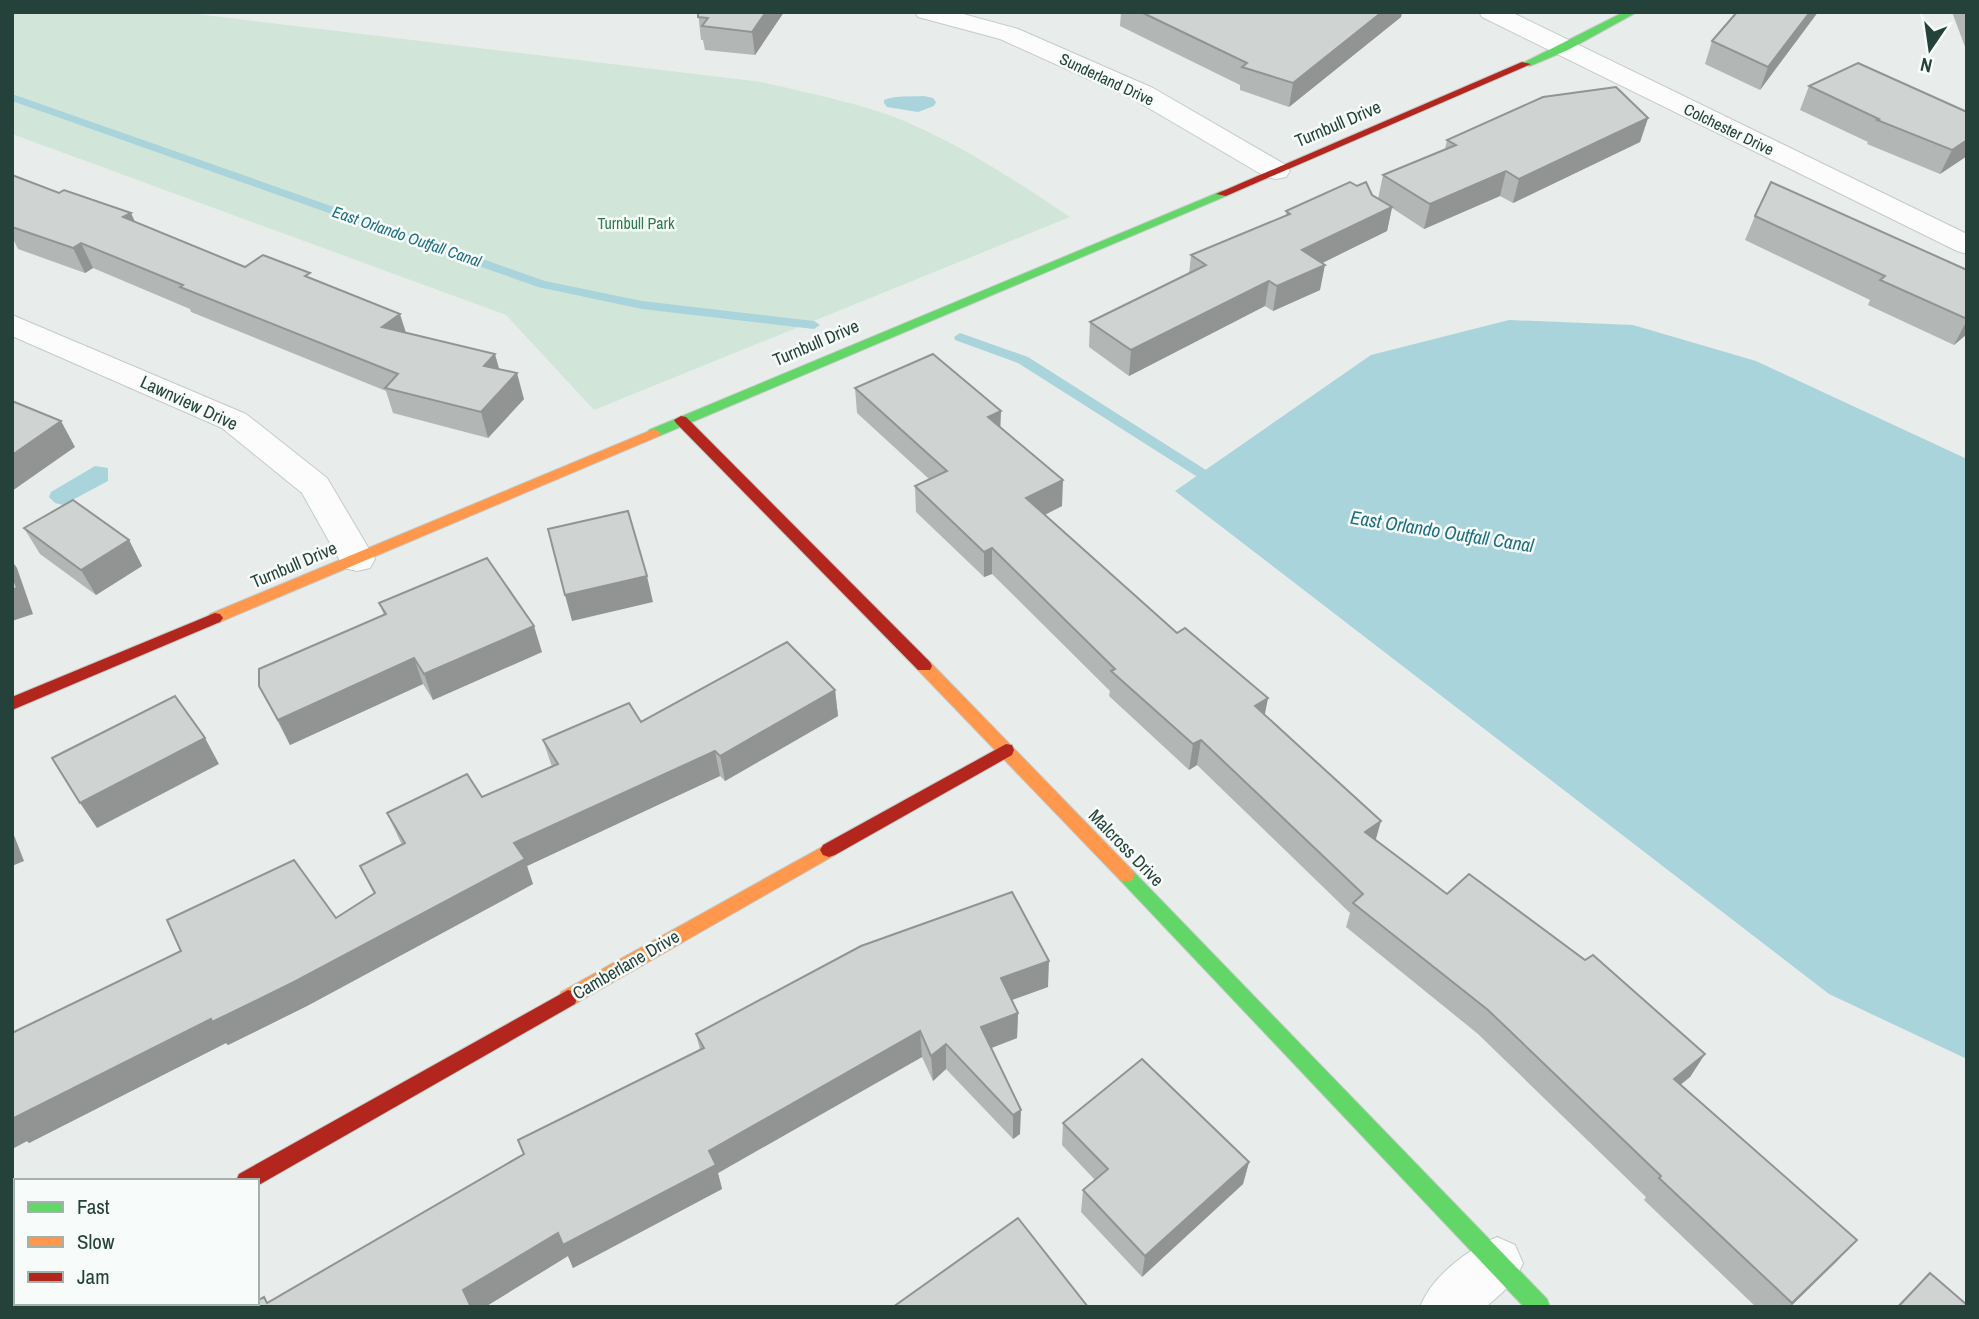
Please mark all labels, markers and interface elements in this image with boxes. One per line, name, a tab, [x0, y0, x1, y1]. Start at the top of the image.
north arrow	[1895, 14, 1965, 84]
street label: Sunderland Drive	[1056, 47, 1158, 111]
text: N	[1918, 52, 1935, 79]
street label: Turnbull Drive	[1291, 94, 1385, 153]
street label: Colchester Drive	[1680, 98, 1778, 160]
water label: East Orlando Outfall Canal	[330, 200, 485, 272]
park label: Turnbull Park	[598, 212, 675, 234]
street label: Turnbull Drive	[769, 313, 863, 372]
street label: Lawnview Drive	[136, 369, 242, 436]
water label: East Orlando Outfall Canal	[1348, 504, 1536, 558]
street label: Turnbull Drive	[247, 535, 341, 594]
street label: Malcross Drive	[1083, 804, 1170, 892]
street label: Camberlane Drive	[568, 924, 684, 1005]
legend	[14, 1179, 259, 1305]
text: Fast	[77, 1192, 110, 1221]
text: Slow	[77, 1227, 115, 1256]
text: Jam	[77, 1262, 110, 1291]

